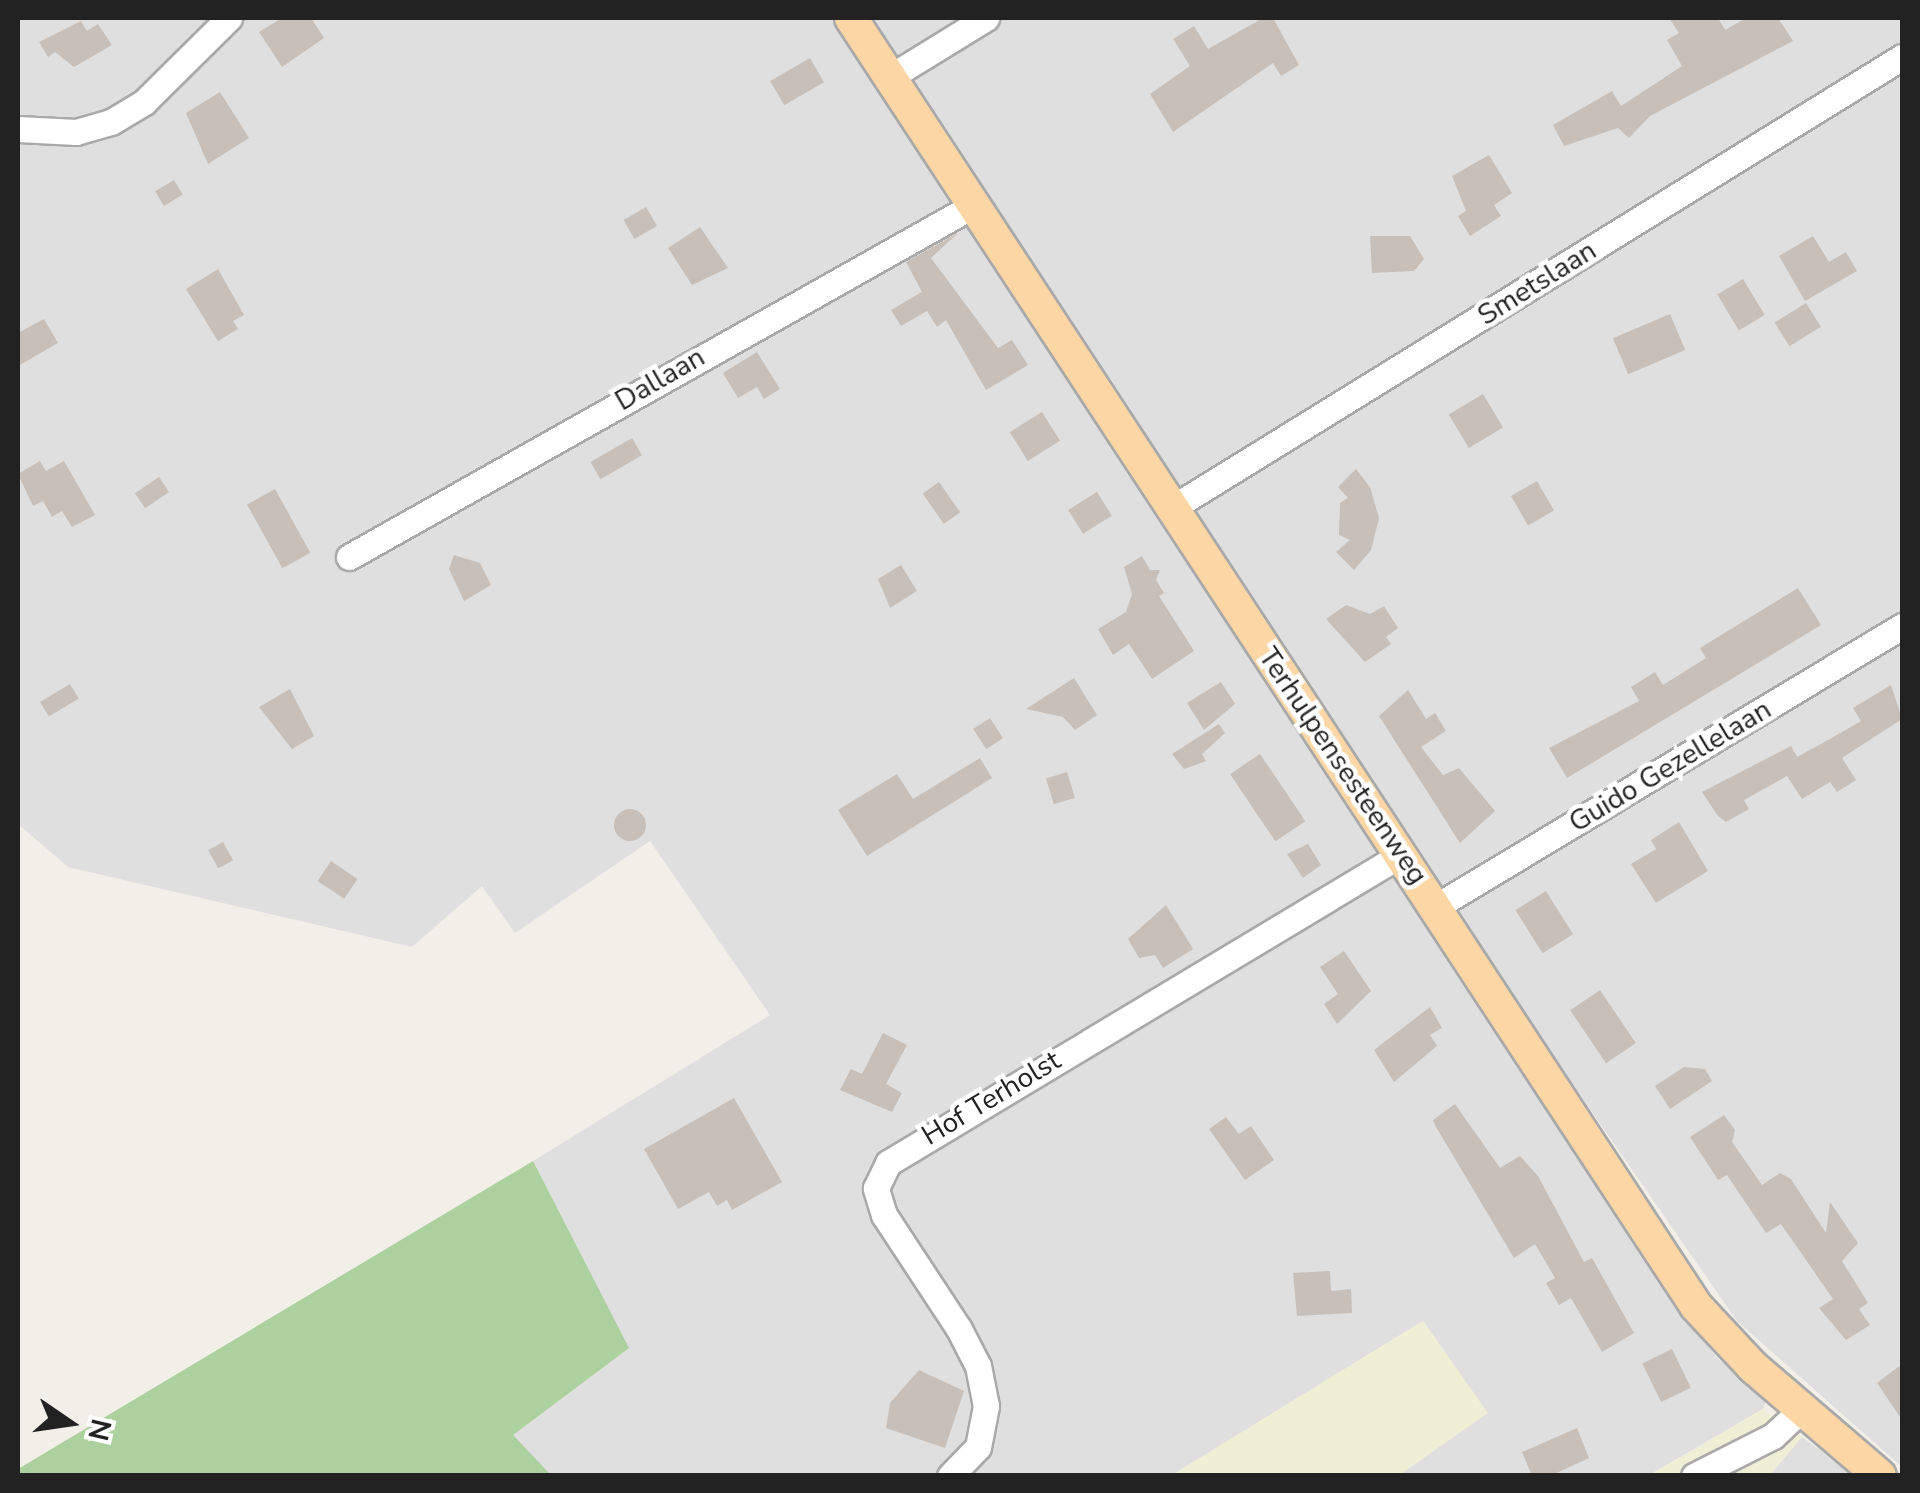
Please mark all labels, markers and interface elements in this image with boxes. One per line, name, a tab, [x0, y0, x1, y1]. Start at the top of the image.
street label: Smetslaan	[1472, 233, 1602, 333]
street label: Dallaan	[609, 340, 711, 418]
street label: Terhulpensesteenweg	[1251, 641, 1435, 891]
street label: Guido Gezellelaan	[1563, 692, 1777, 840]
street label: Hof Terholst	[916, 1044, 1066, 1152]
north arrow	[20, 1373, 120, 1473]
text: N	[78, 1415, 120, 1444]

